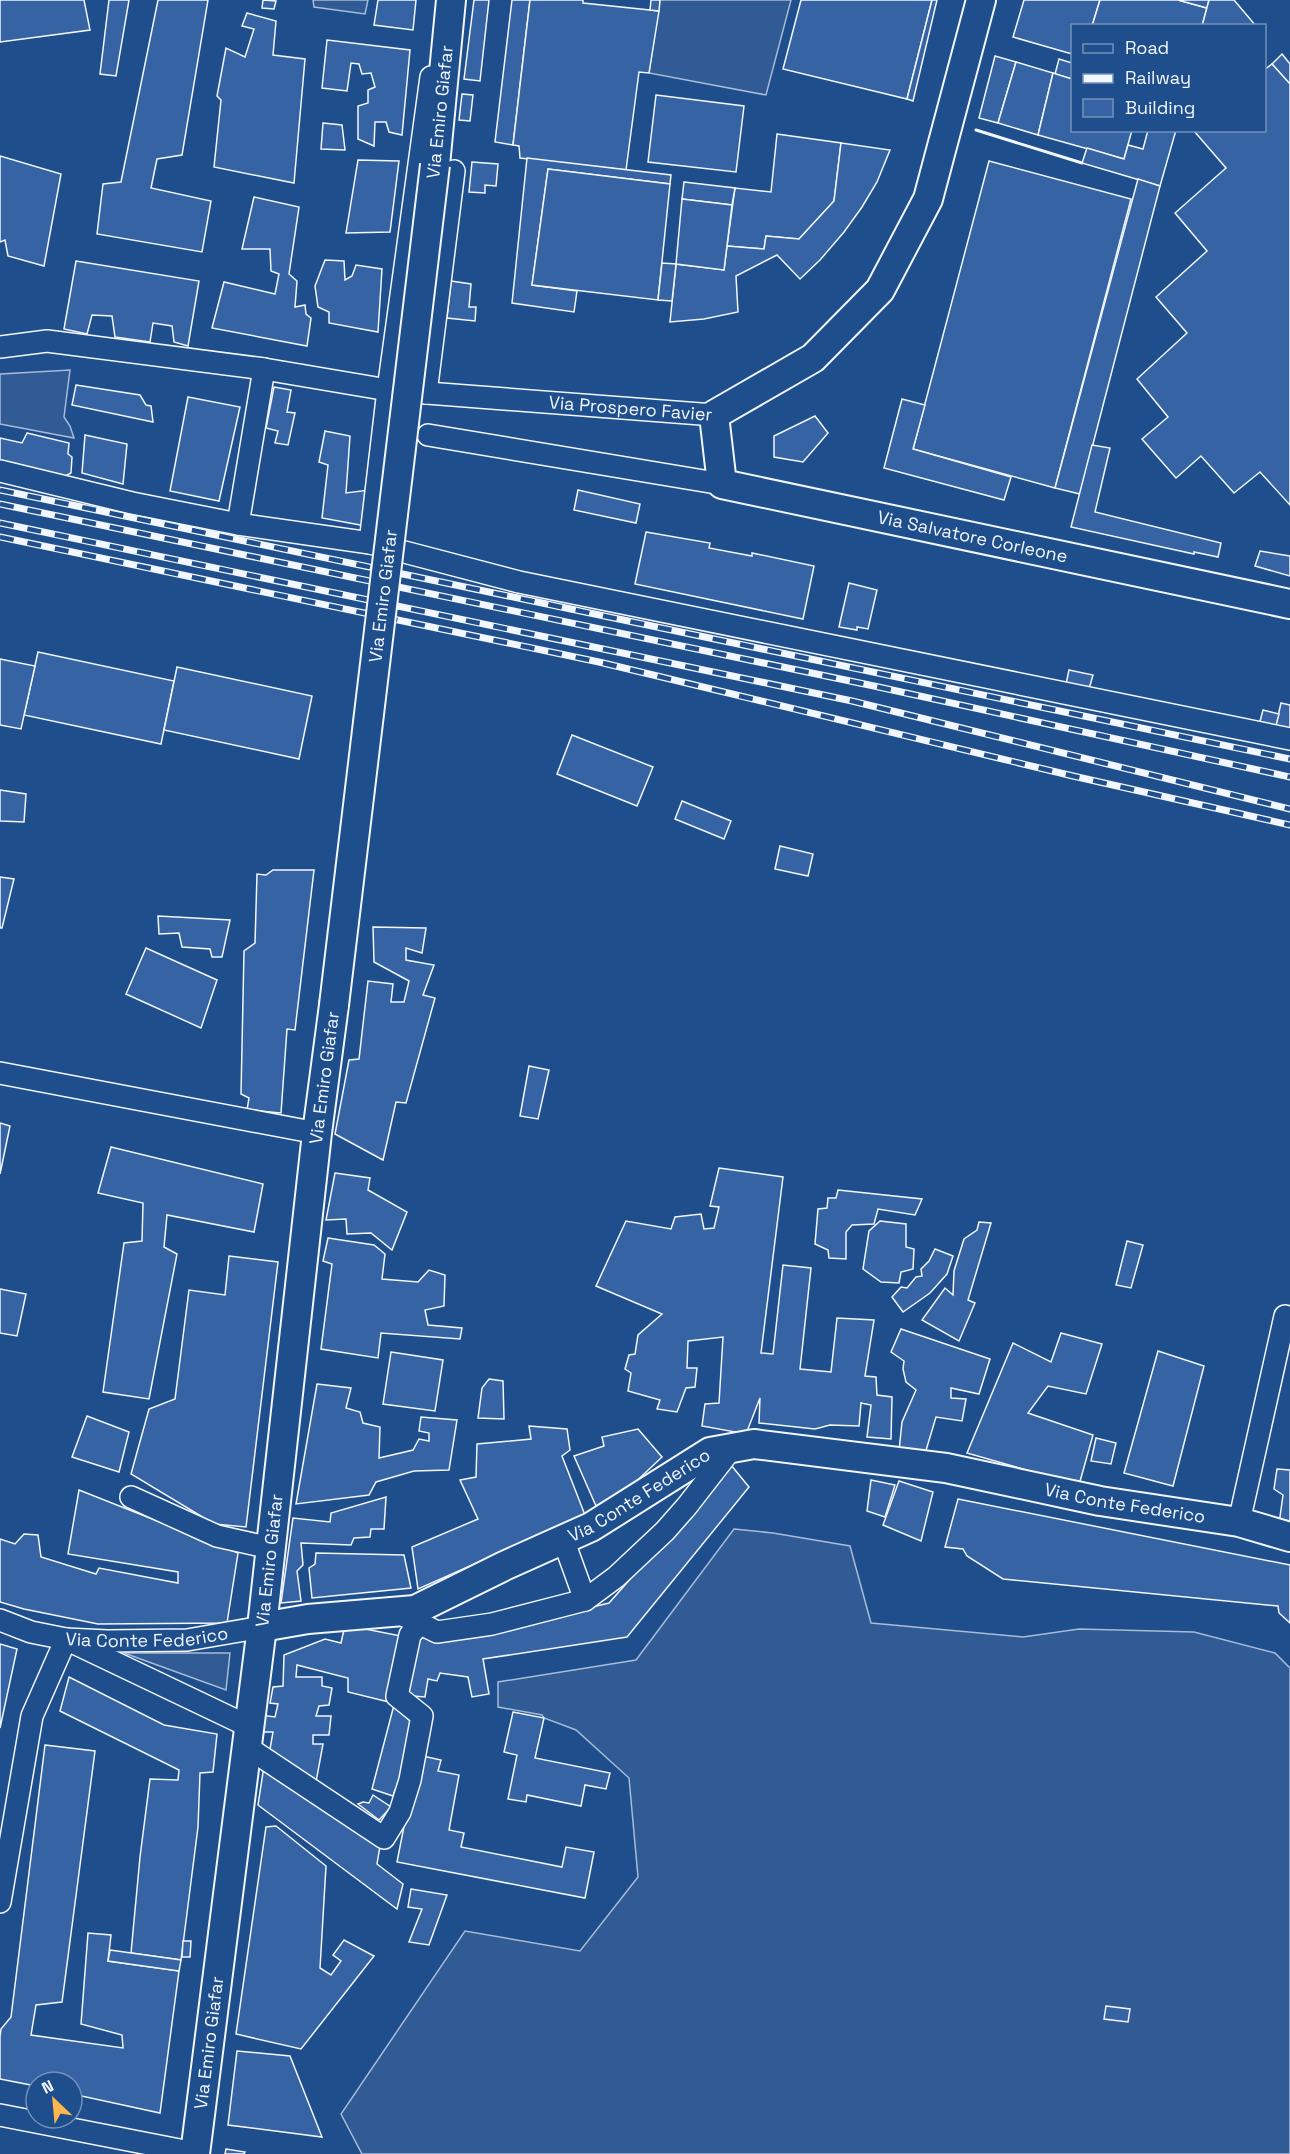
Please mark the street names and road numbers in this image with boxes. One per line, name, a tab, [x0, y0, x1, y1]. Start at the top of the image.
street label: Via Emiro Giafar	[421, 44, 458, 180]
street label: Via Prospero Favier	[548, 390, 713, 426]
street label: Via Salvatore Corleone	[875, 505, 1070, 568]
street label: Via Emiro Giafar	[363, 528, 402, 664]
street label: Via Emiro Giafar	[304, 1010, 344, 1145]
street label: Via Conte Federico	[564, 1443, 714, 1547]
street label: Via Conte Federico	[1042, 1477, 1207, 1528]
street label: Via Emiro Giafar	[250, 1493, 288, 1628]
street label: Via Conte Federico	[65, 1621, 230, 1652]
street label: Via Emiro Giafar	[189, 1975, 229, 2111]

